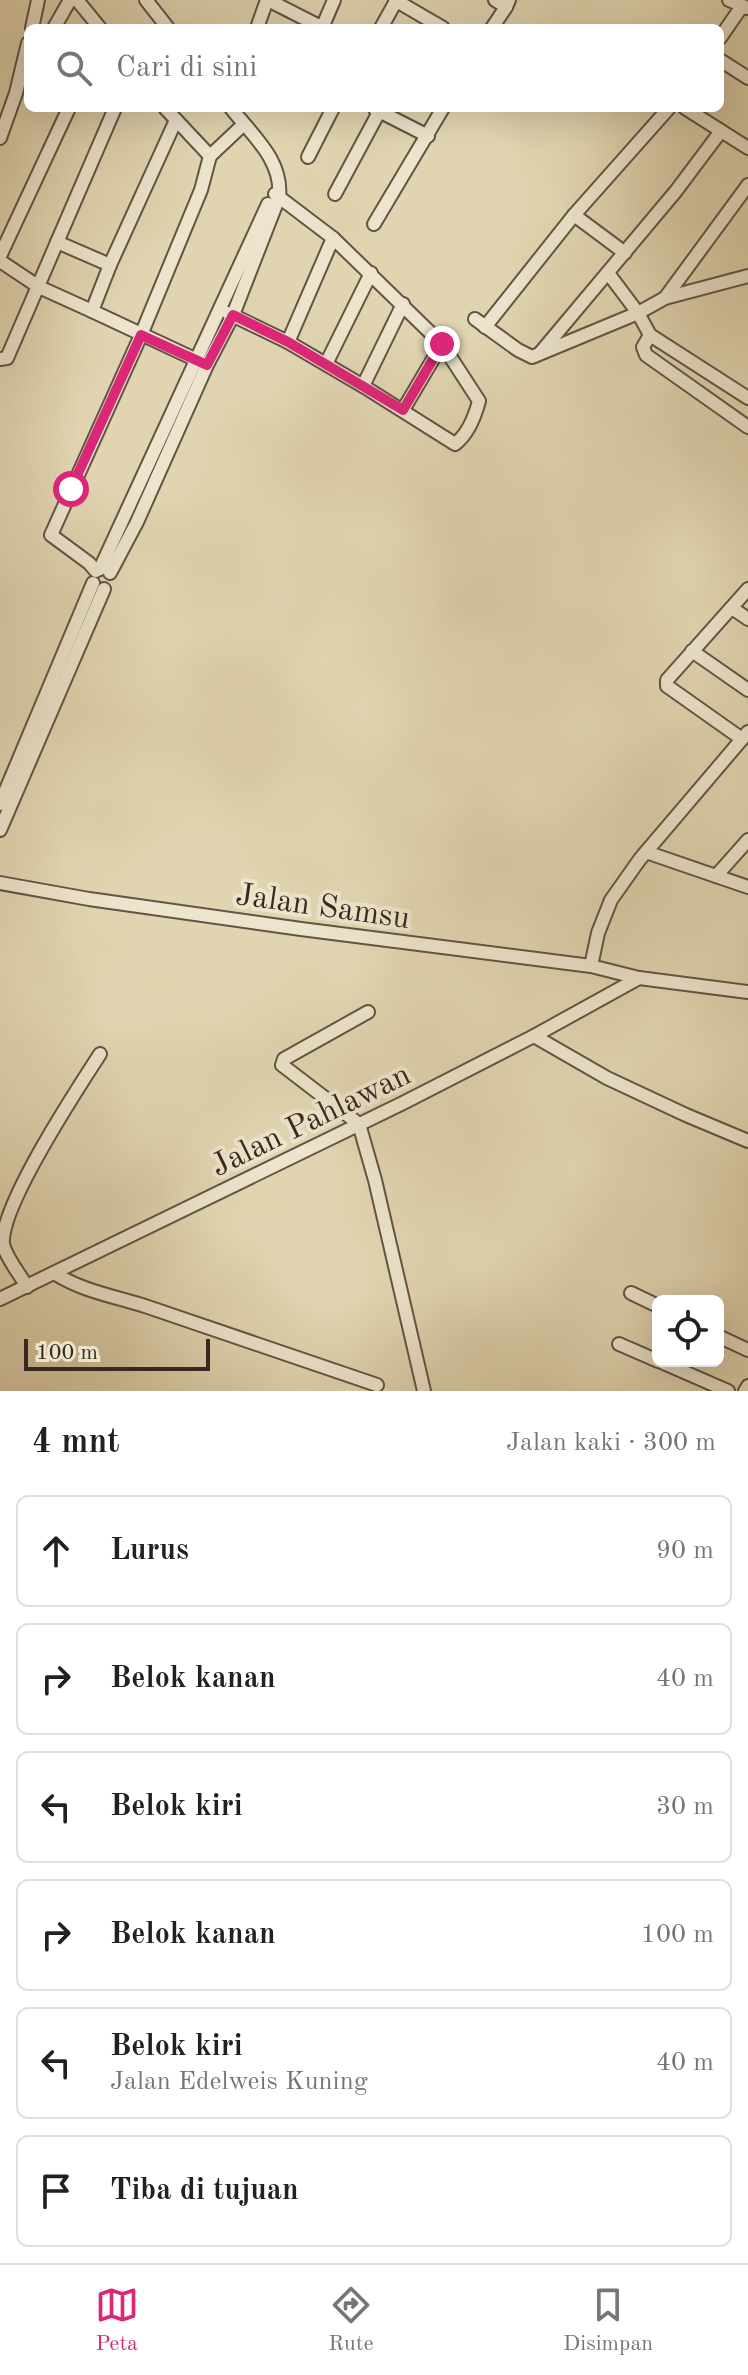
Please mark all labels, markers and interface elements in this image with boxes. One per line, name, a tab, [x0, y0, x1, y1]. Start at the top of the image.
search box	[24, 24, 724, 112]
icon: search	[52, 46, 96, 90]
text: Cari di sini	[116, 53, 257, 83]
route end	[424, 326, 460, 362]
route start	[53, 471, 89, 507]
street label: Jalan Samsu	[233, 880, 412, 936]
street label: Jalan Pahlawan	[206, 1060, 416, 1184]
map controls	[652, 1295, 724, 1367]
button: locate	[652, 1295, 724, 1367]
scale bar	[24, 1335, 210, 1371]
text: 100 m	[36, 1342, 98, 1364]
text: 4 mnt	[32, 1426, 120, 1460]
text: Jalan kaki · 300 m	[506, 1430, 716, 1456]
icon: ahead	[34, 1529, 78, 1573]
text: Lurus	[110, 1536, 189, 1566]
text: 90 m	[656, 1538, 714, 1564]
icon: right	[34, 1657, 78, 1701]
text: Belok kanan	[110, 1664, 276, 1694]
text: 40 m	[656, 1666, 714, 1692]
icon: left	[34, 1785, 78, 1829]
text: Belok kiri	[110, 1792, 243, 1822]
text: 30 m	[656, 1794, 714, 1820]
icon: right	[34, 1913, 78, 1957]
text: Belok kanan	[110, 1920, 276, 1950]
text: 100 m	[641, 1922, 714, 1948]
text: Belok kiri	[110, 2032, 243, 2062]
icon: left	[34, 2041, 78, 2085]
text: 40 m	[656, 2050, 714, 2076]
text: Jalan Edelweis Kuning	[110, 2069, 368, 2095]
icon: arrive	[34, 2169, 78, 2213]
text: Tiba di tujuan	[110, 2176, 299, 2206]
tab: Peta	[95, 2283, 139, 2358]
tab: Rute	[328, 2283, 374, 2358]
tab: Disimpan	[563, 2283, 653, 2358]

